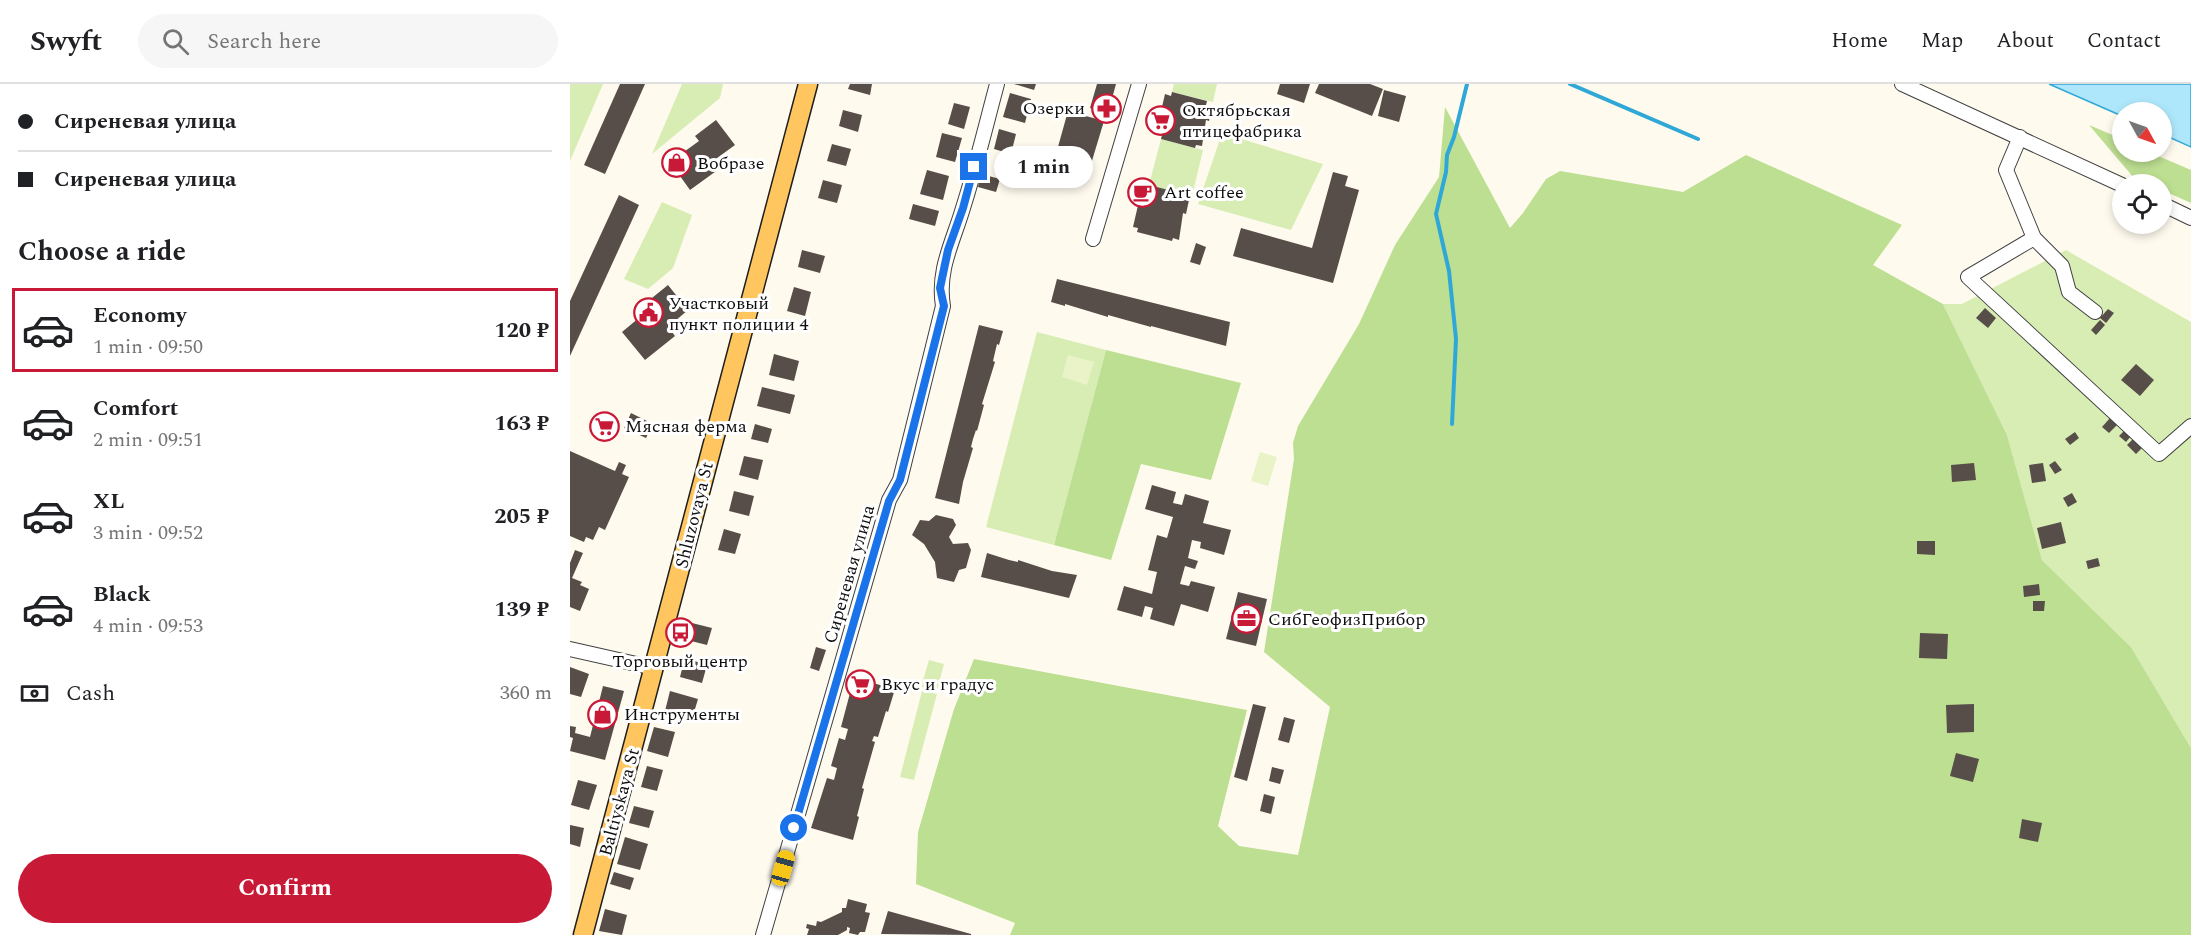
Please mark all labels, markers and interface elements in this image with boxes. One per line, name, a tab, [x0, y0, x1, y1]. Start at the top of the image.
search box	[138, 14, 558, 68]
text: Swyft	[30, 20, 102, 63]
icon: search	[159, 25, 192, 58]
text: Search here	[207, 25, 321, 58]
text: Home	[1831, 25, 1888, 57]
text: Map	[1921, 25, 1963, 57]
text: About	[1996, 25, 2054, 57]
text: Contact	[2087, 25, 2161, 57]
pharmacy icon: Озерки	[1090, 92, 1122, 124]
place label: Озерки	[1023, 95, 1085, 122]
place label: Октябрьская птицефабрика	[1182, 97, 1302, 145]
north arrow	[2112, 102, 2172, 162]
map controls	[2112, 102, 2172, 234]
supermarket icon: Октябрьская птицефабрика	[1145, 104, 1177, 136]
text: Сиреневая улица	[54, 105, 236, 138]
callout: 1 min	[995, 146, 1094, 188]
shop icon: Вобразе	[660, 147, 692, 179]
place label: Вобразе	[697, 150, 764, 177]
text: 1 min	[1017, 152, 1070, 182]
route end	[960, 153, 987, 180]
text: Сиреневая улица	[54, 163, 236, 196]
button: locate	[2112, 174, 2172, 234]
cafe icon: Art coffee	[1127, 176, 1159, 208]
place label: Art coffee	[1164, 179, 1244, 206]
text: Choose a ride	[18, 231, 186, 273]
place label: Участковый пункт полиции 4	[669, 290, 809, 338]
public building icon: Участковый пункт полиции 4	[632, 297, 664, 329]
text: Economy	[93, 299, 186, 332]
icon: car	[21, 303, 75, 357]
text: 120 ₽	[494, 314, 549, 347]
text: 1 min · 09:50	[93, 332, 203, 362]
text: Comfort	[93, 392, 178, 425]
icon: car	[21, 396, 75, 450]
text: 163 ₽	[494, 407, 549, 440]
supermarket icon: Мясная ферма	[588, 410, 620, 442]
place label: Мясная ферма	[625, 413, 747, 440]
text: 2 min · 09:51	[93, 425, 203, 455]
street label: Shluzovaya St	[668, 459, 721, 571]
text: XL	[93, 485, 124, 518]
icon: car	[21, 489, 75, 543]
text: 205 ₽	[494, 500, 549, 533]
street label: Сиреневая улица	[817, 501, 882, 647]
text: 3 min · 09:52	[93, 518, 203, 548]
text: Black	[93, 578, 151, 611]
icon: car	[21, 582, 75, 636]
text: 139 ₽	[494, 593, 549, 626]
office icon: СибГеофизПрибор	[1231, 603, 1263, 635]
place label: СибГеофизПрибор	[1268, 606, 1426, 633]
text: 4 min · 09:53	[93, 611, 203, 641]
bus stop icon: Торговый центр	[664, 616, 696, 648]
place label: Торговый центр	[612, 648, 748, 675]
supermarket icon: Вкус и градус	[844, 668, 876, 700]
place label: Вкус и градус	[881, 671, 994, 698]
icon: cash	[18, 677, 51, 710]
text: Cash	[66, 677, 115, 710]
text: 360 m	[500, 678, 552, 708]
shop icon: Инструменты	[587, 698, 619, 730]
place label: Инструменты	[624, 701, 740, 728]
street label: Baltiyskaya St	[592, 745, 647, 859]
route start	[780, 814, 807, 841]
car	[769, 848, 797, 888]
button: Confirm	[18, 854, 552, 923]

